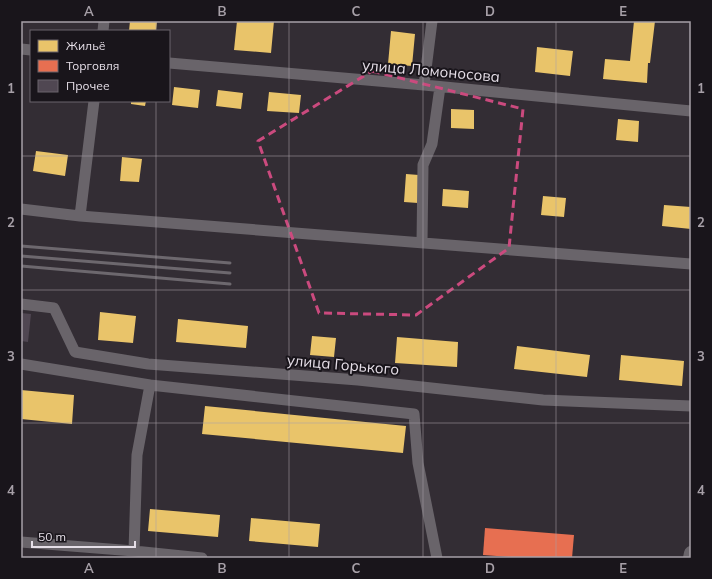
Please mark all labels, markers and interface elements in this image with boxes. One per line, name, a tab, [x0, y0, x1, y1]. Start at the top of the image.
text: A	[84, 3, 94, 19]
text: B	[218, 3, 227, 19]
text: C	[352, 3, 361, 19]
text: D	[485, 3, 495, 19]
text: E	[619, 3, 627, 19]
legend	[30, 30, 170, 102]
text: Жильё	[66, 38, 106, 53]
street label: улица Ломоносова	[361, 55, 501, 86]
text: Торговля	[66, 58, 119, 73]
text: Прочее	[66, 78, 110, 93]
text: 1	[7, 80, 15, 96]
text: 1	[697, 80, 705, 96]
text: 2	[7, 214, 15, 230]
text: 2	[697, 214, 705, 230]
text: 3	[7, 348, 15, 364]
text: 3	[697, 348, 705, 364]
street label: улица Горького	[286, 350, 400, 379]
text: 4	[7, 482, 15, 498]
text: 4	[697, 482, 705, 498]
scale bar	[32, 523, 135, 549]
text: 50 m	[38, 529, 66, 544]
text: A	[84, 560, 94, 576]
text: B	[218, 560, 227, 576]
text: C	[352, 560, 361, 576]
text: D	[485, 560, 495, 576]
text: E	[619, 560, 627, 576]

